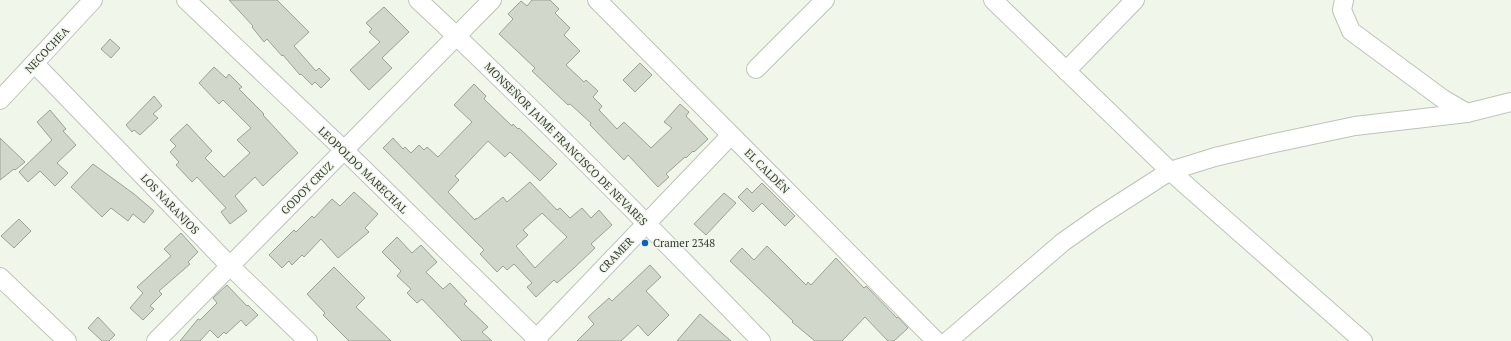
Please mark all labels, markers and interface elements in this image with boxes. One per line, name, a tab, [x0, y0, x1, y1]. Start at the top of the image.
street label: NECOCHEA	[22, 24, 72, 76]
street label: MONSEÑOR JAIME FRANCISCO DE NEVARES	[481, 59, 651, 229]
street label: LEOPOLDO MARECHAL	[315, 124, 411, 216]
street label: EL CALDÉN	[742, 146, 792, 196]
street label: GODOY CRUZ	[278, 158, 337, 217]
street label: LOS NARANJOS	[138, 171, 202, 237]
street label: CRAMER	[595, 234, 637, 276]
place label: Cramer 2348	[653, 236, 715, 250]
marker: Cramer 2348	[640, 238, 650, 248]

